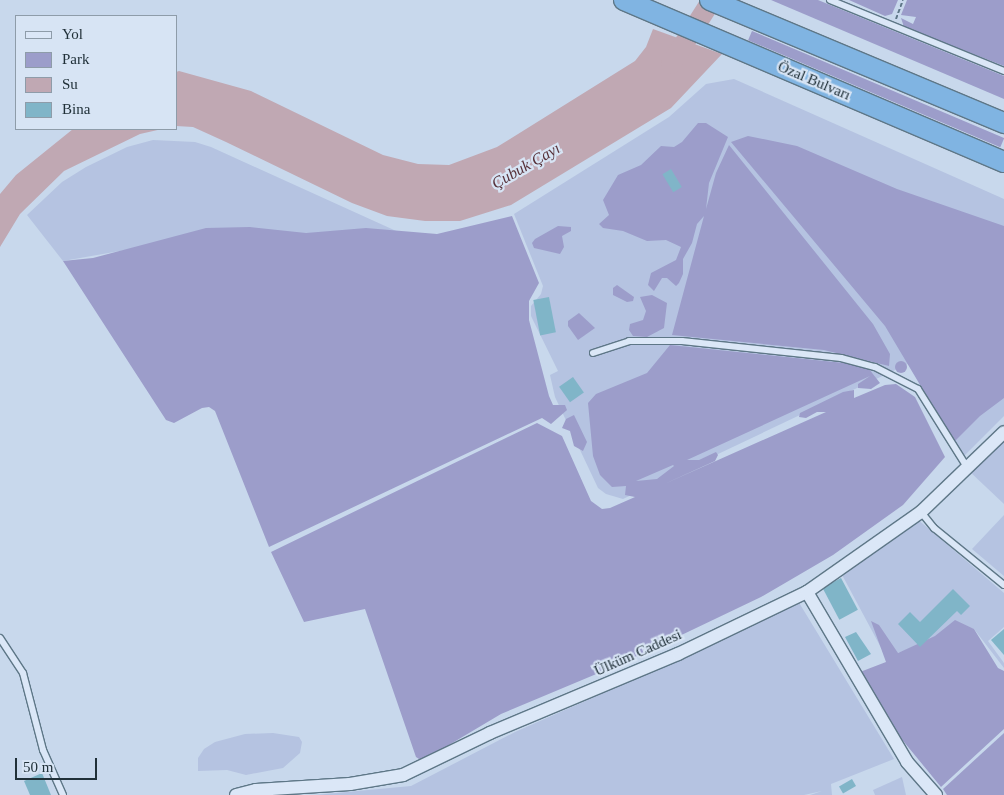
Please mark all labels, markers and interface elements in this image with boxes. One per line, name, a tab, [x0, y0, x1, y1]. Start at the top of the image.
legend	[15, 15, 178, 130]
text: Yol	[62, 26, 83, 42]
text: Park	[62, 51, 90, 67]
street label: Özal Bulvarı	[775, 58, 853, 104]
text: Su	[62, 76, 78, 92]
text: Bina	[62, 101, 90, 117]
water label: Çubuk Çayı	[488, 139, 564, 193]
street label: Ülküm Caddesi	[592, 626, 684, 680]
scale bar	[18, 748, 100, 780]
text: 50 m	[23, 759, 53, 775]

